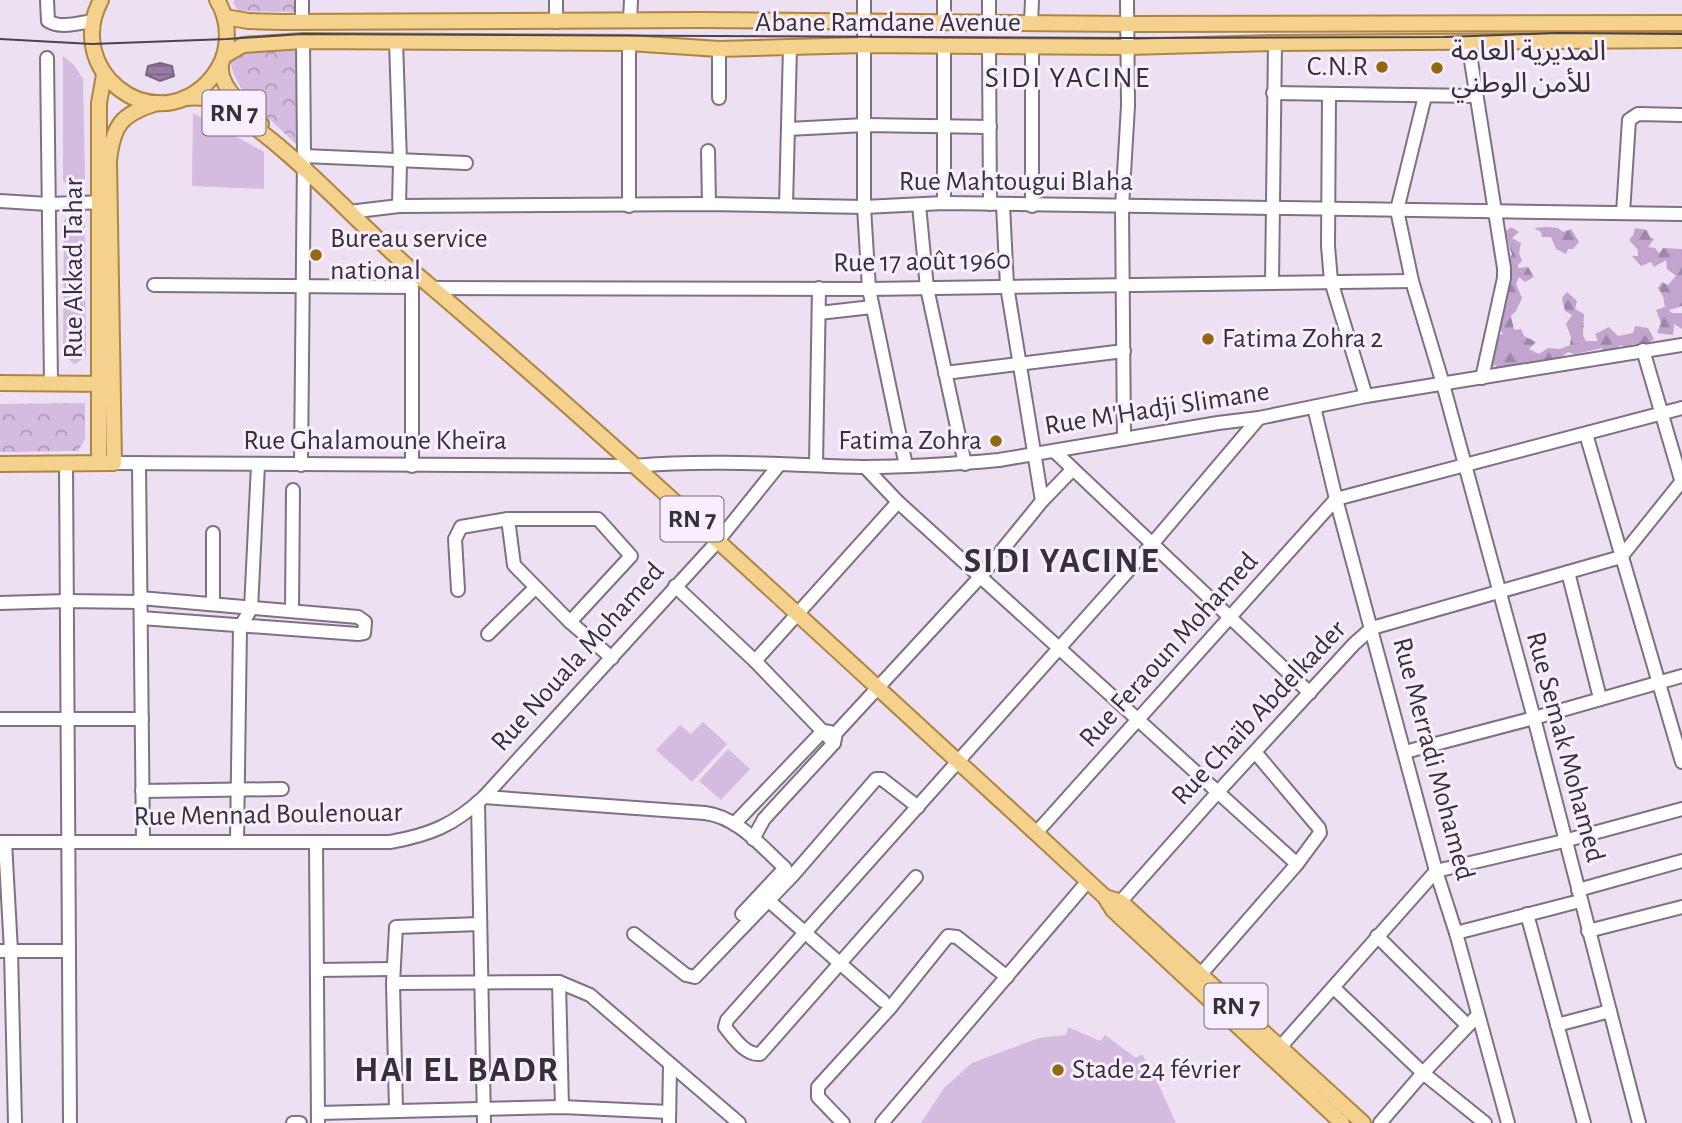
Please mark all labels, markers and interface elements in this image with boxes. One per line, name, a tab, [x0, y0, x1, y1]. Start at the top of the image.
street label: Abane Ramdane Avenue	[755, 9, 1021, 37]
place label: المديرية العامة للأمن الوطني	[1451, 38, 1606, 103]
place label: C.N.R	[1307, 53, 1368, 81]
marker: C.N.R	[1374, 59, 1390, 75]
marker: المديرية العامة للأمن الوطني	[1429, 60, 1445, 76]
district label: SIDI YACINE	[985, 63, 1151, 93]
road number: RN 7	[202, 90, 266, 136]
street label: Rue Mahtougui Blaha	[899, 168, 1133, 196]
street label: Rue Akkad Tahar	[60, 177, 88, 359]
place label: Bureau service national	[330, 225, 488, 285]
street label: Rue 17 août 1960	[833, 246, 1011, 278]
marker: Bureau service national	[308, 247, 324, 263]
place label: Fatima Zohra 2	[1222, 325, 1383, 353]
marker: Fatima Zohra 2	[1200, 331, 1216, 347]
street label: Rue M'Hadji Slimane	[1043, 377, 1271, 441]
street label: Rue Ghalamoune Kheïra	[243, 427, 507, 455]
place label: Fatima Zohra	[838, 427, 982, 455]
marker: Fatima Zohra	[988, 433, 1004, 449]
road number: RN 7	[660, 496, 724, 541]
district label: SIDI YACINE	[964, 544, 1160, 579]
street label: Rue Feraoun Mohamed	[1074, 547, 1264, 753]
street label: Rue Nouala Mohamed	[486, 557, 670, 757]
street label: Rue Chaïb Abdelkader	[1167, 615, 1351, 811]
street label: Rue Semak Mohamed	[1521, 629, 1609, 865]
street label: Rue Merradi Mohamed	[1387, 635, 1479, 883]
street label: Rue Mennad Boulenouar	[133, 799, 403, 831]
road number: RN 7	[1204, 984, 1268, 1028]
district label: HAI EL BADR	[354, 1053, 560, 1088]
place label: Stade 24 février	[1072, 1056, 1240, 1084]
marker: Stade 24 février	[1050, 1062, 1066, 1078]

